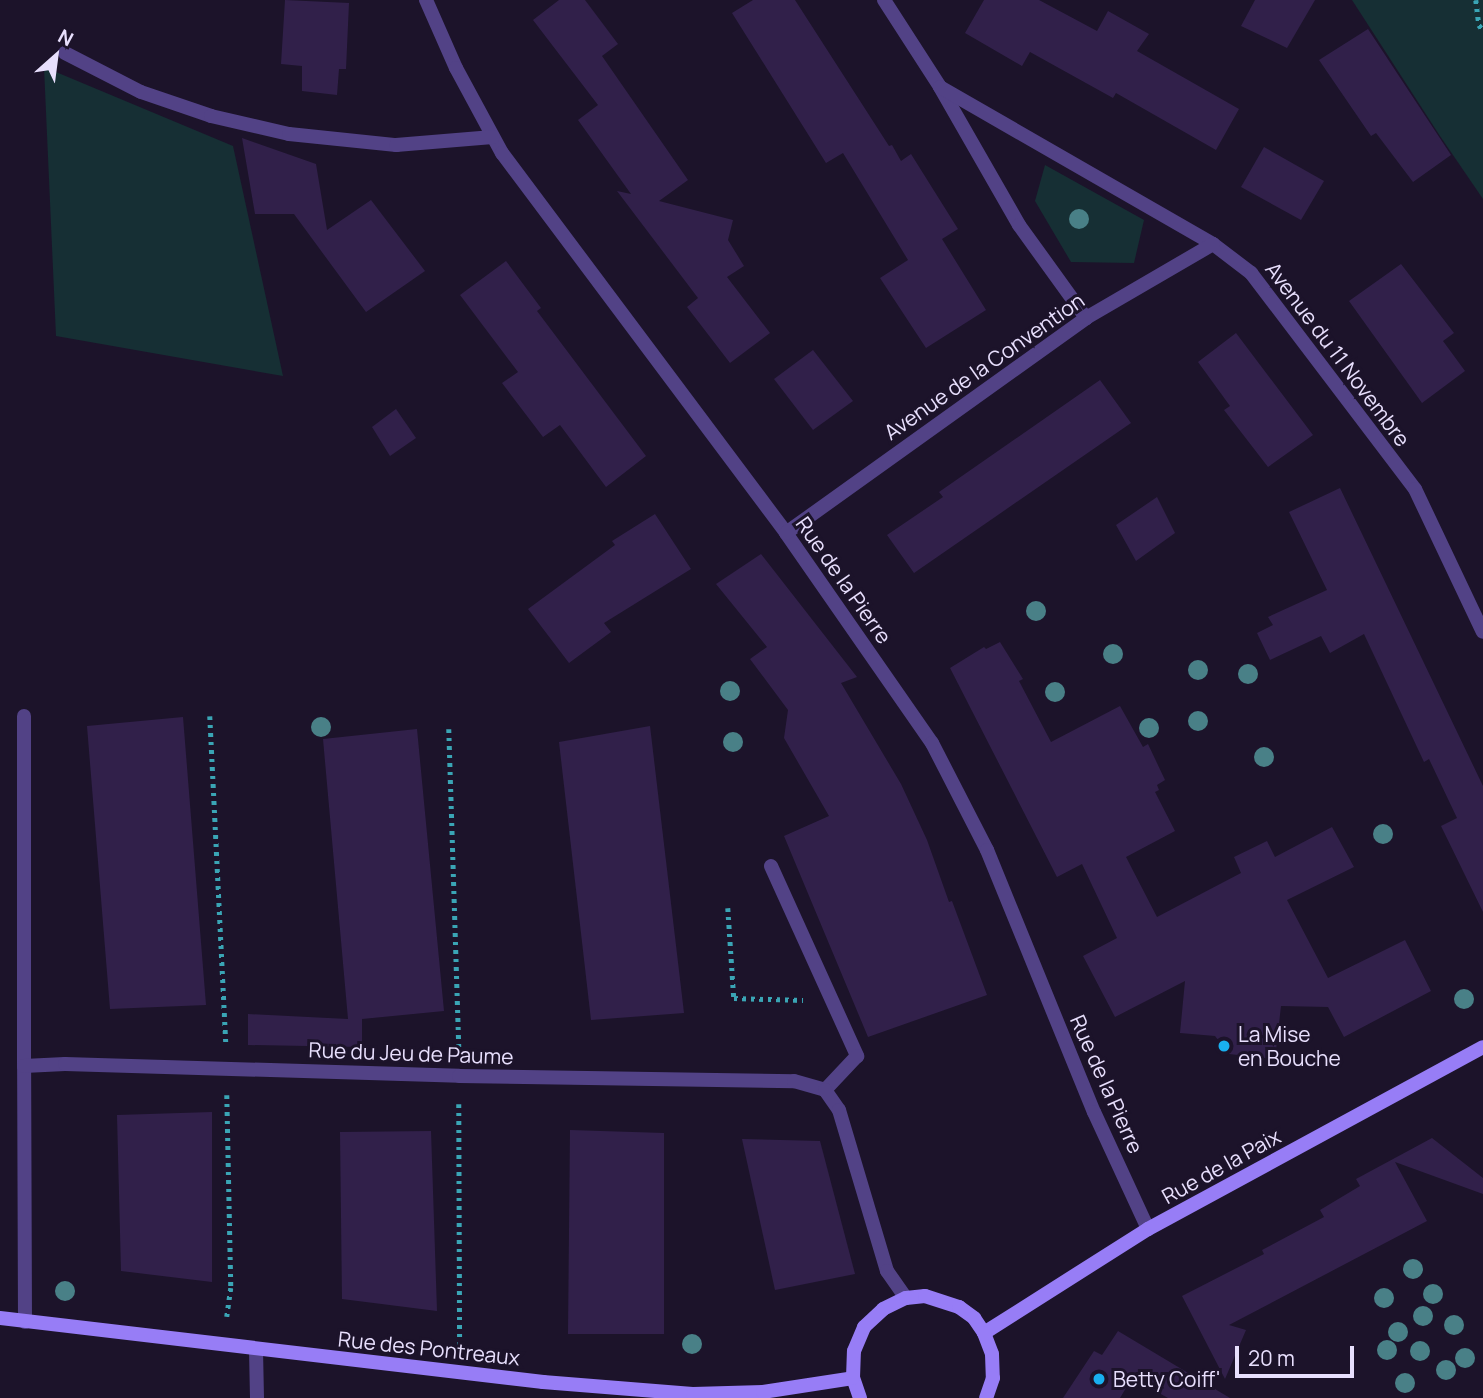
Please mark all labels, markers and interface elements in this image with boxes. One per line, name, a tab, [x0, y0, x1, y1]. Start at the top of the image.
north arrow	[21, 21, 91, 91]
text: N	[54, 23, 78, 52]
street label: Avenue du 11 Novembre	[1260, 257, 1416, 451]
street label: Avenue de la Convention	[879, 287, 1089, 445]
street label: Rue de la Pierre	[791, 512, 897, 648]
street label: Rue de la Pierre	[1065, 1011, 1149, 1157]
place label: La Mise en Bouche	[1238, 1021, 1341, 1071]
street label: Rue du Jeu de Paume	[308, 1037, 514, 1069]
marker: La Mise en Bouche	[1216, 1038, 1232, 1054]
street label: Rue de la Paix	[1157, 1123, 1285, 1209]
street label: Rue des Pontreaux	[337, 1326, 521, 1370]
scale bar	[1238, 1332, 1357, 1376]
text: 20 m	[1248, 1344, 1295, 1372]
place label: Betty Coiff'	[1113, 1366, 1220, 1392]
marker: Betty Coiff'	[1091, 1371, 1107, 1387]

